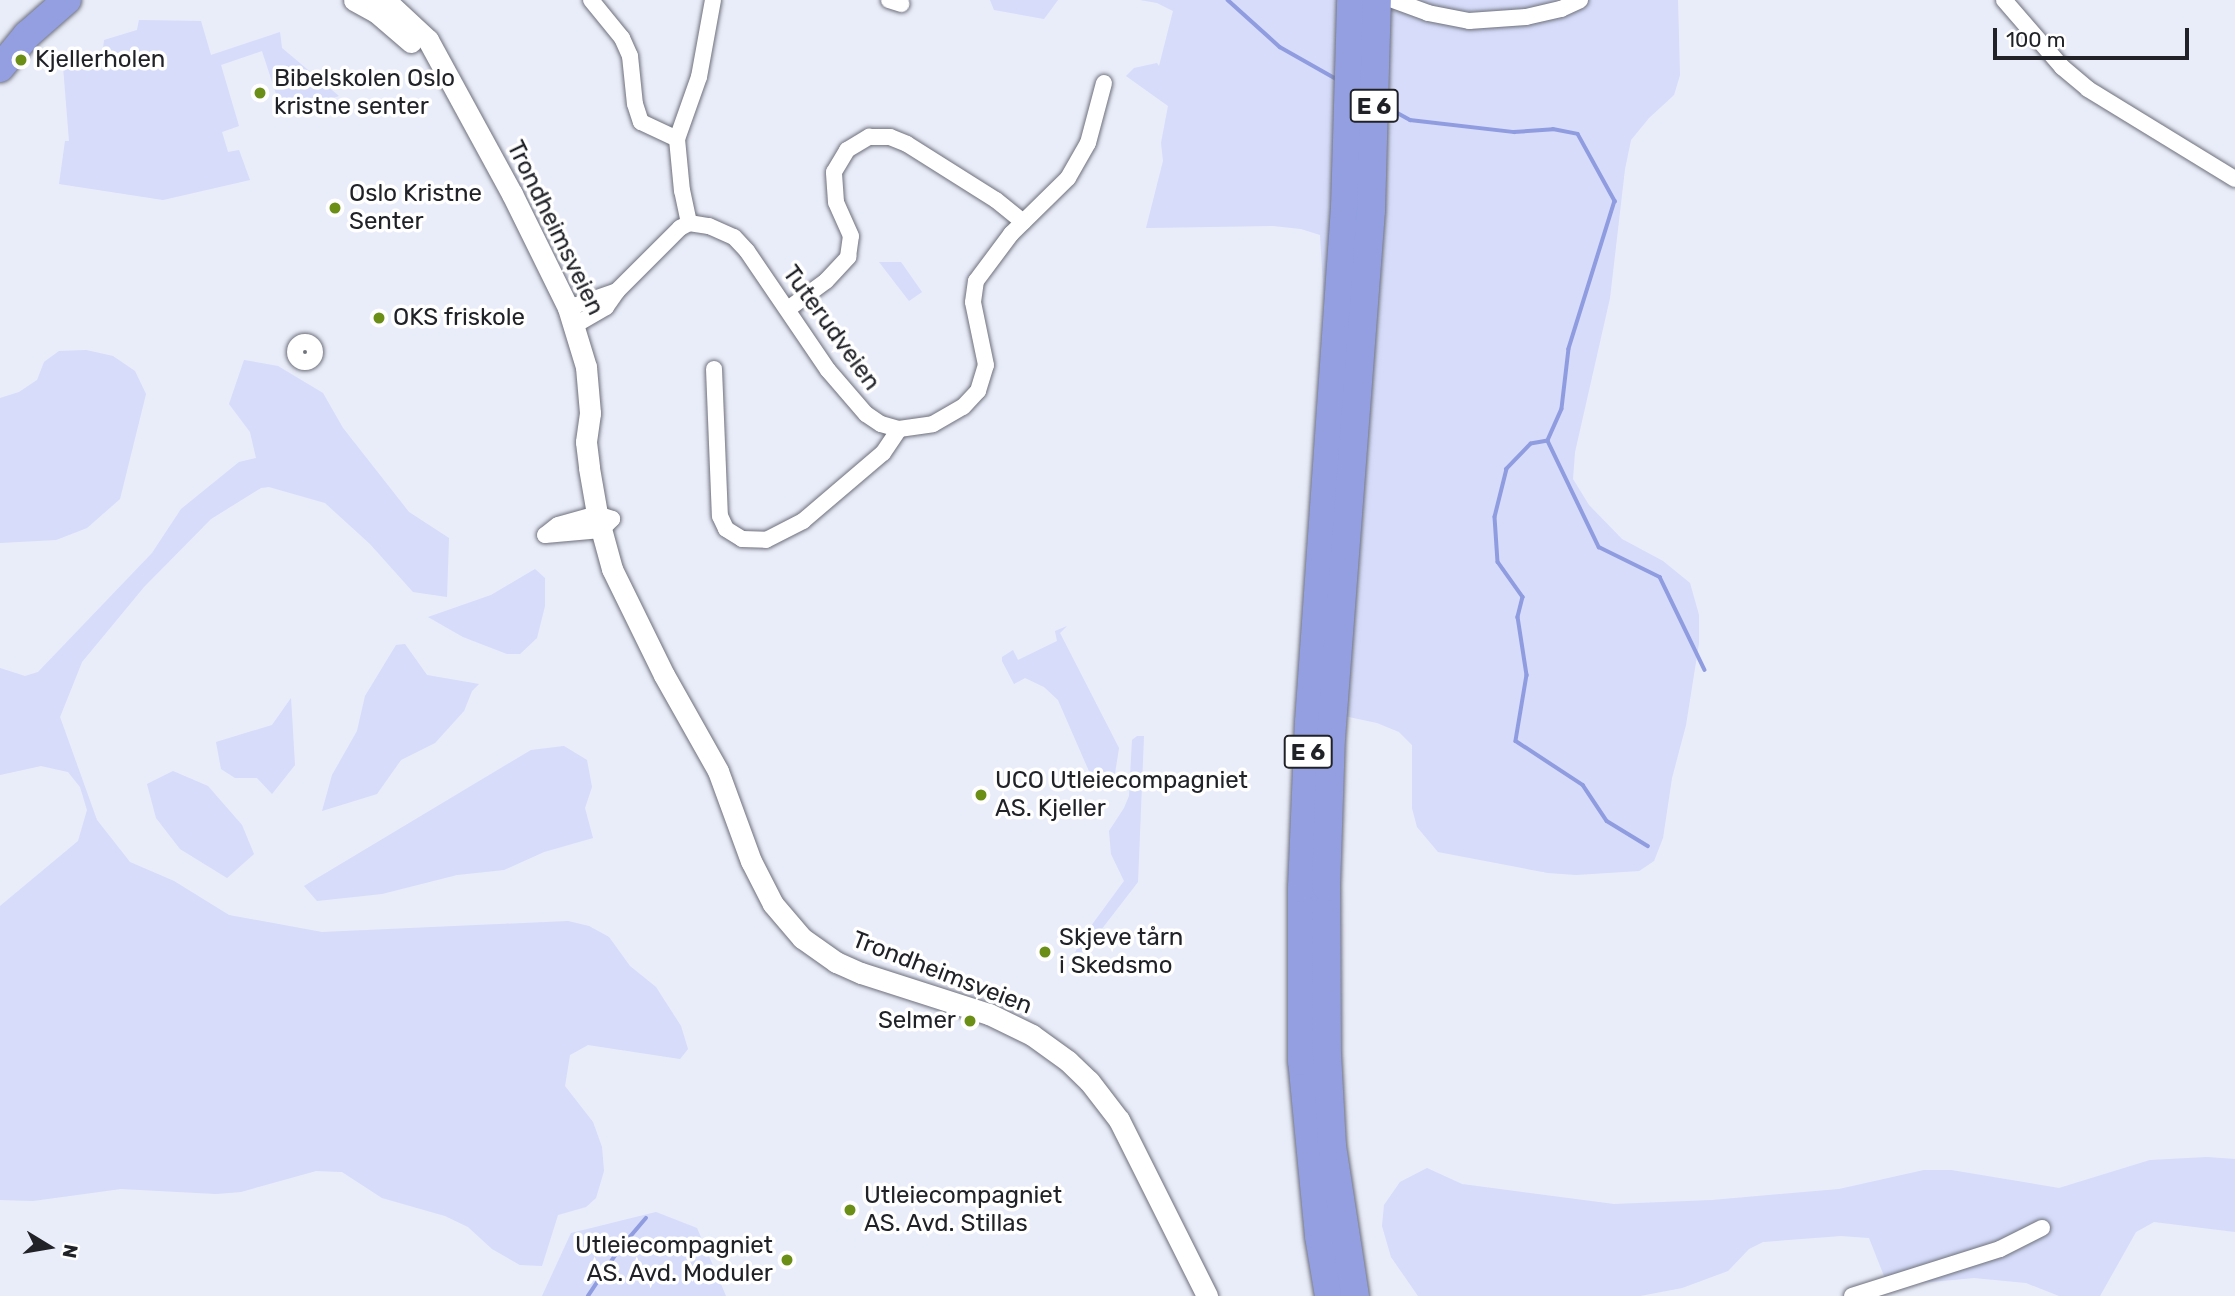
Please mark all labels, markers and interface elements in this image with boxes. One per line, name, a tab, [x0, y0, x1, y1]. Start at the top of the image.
scale bar	[1997, 14, 2193, 58]
text: 100 m	[2006, 27, 2065, 52]
place label: Kjellerholen	[35, 46, 165, 74]
marker: Kjellerholen	[13, 52, 29, 68]
place label: Bibelskolen Oslo kristne senter	[274, 65, 455, 121]
marker: Bibelskolen Oslo kristne senter	[252, 85, 268, 101]
road number: E 6	[1350, 86, 1398, 125]
street label: Trondheimsveien	[500, 136, 610, 320]
place label: Oslo Kristne Senter	[349, 180, 482, 236]
marker: Oslo Kristne Senter	[327, 200, 343, 216]
street label: Tuterudveien	[776, 260, 886, 396]
place label: OKS friskole	[393, 304, 525, 332]
marker: OKS friskole	[371, 310, 387, 326]
road number: E 6	[1284, 732, 1332, 772]
place label: UCO Utleiecompagniet AS. Kjeller	[995, 767, 1248, 823]
marker: UCO Utleiecompagniet AS. Kjeller	[973, 787, 989, 803]
place label: Skjeve tårn i Skedsmo	[1059, 924, 1184, 980]
street label: Trondheimsveien	[848, 925, 1036, 1021]
marker: Skjeve tårn i Skedsmo	[1037, 944, 1053, 960]
place label: Selmer	[878, 1007, 956, 1035]
marker: Selmer	[962, 1013, 978, 1029]
place label: Utleiecompagniet AS. Avd. Stillas	[864, 1182, 1062, 1238]
marker: Utleiecompagniet AS. Avd. Stillas	[842, 1202, 858, 1218]
north arrow	[14, 1212, 84, 1282]
place label: Utleiecompagniet AS. Avd. Moduler	[575, 1232, 773, 1288]
text: N	[58, 1242, 83, 1260]
marker: Utleiecompagniet AS. Avd. Moduler	[779, 1252, 795, 1268]

